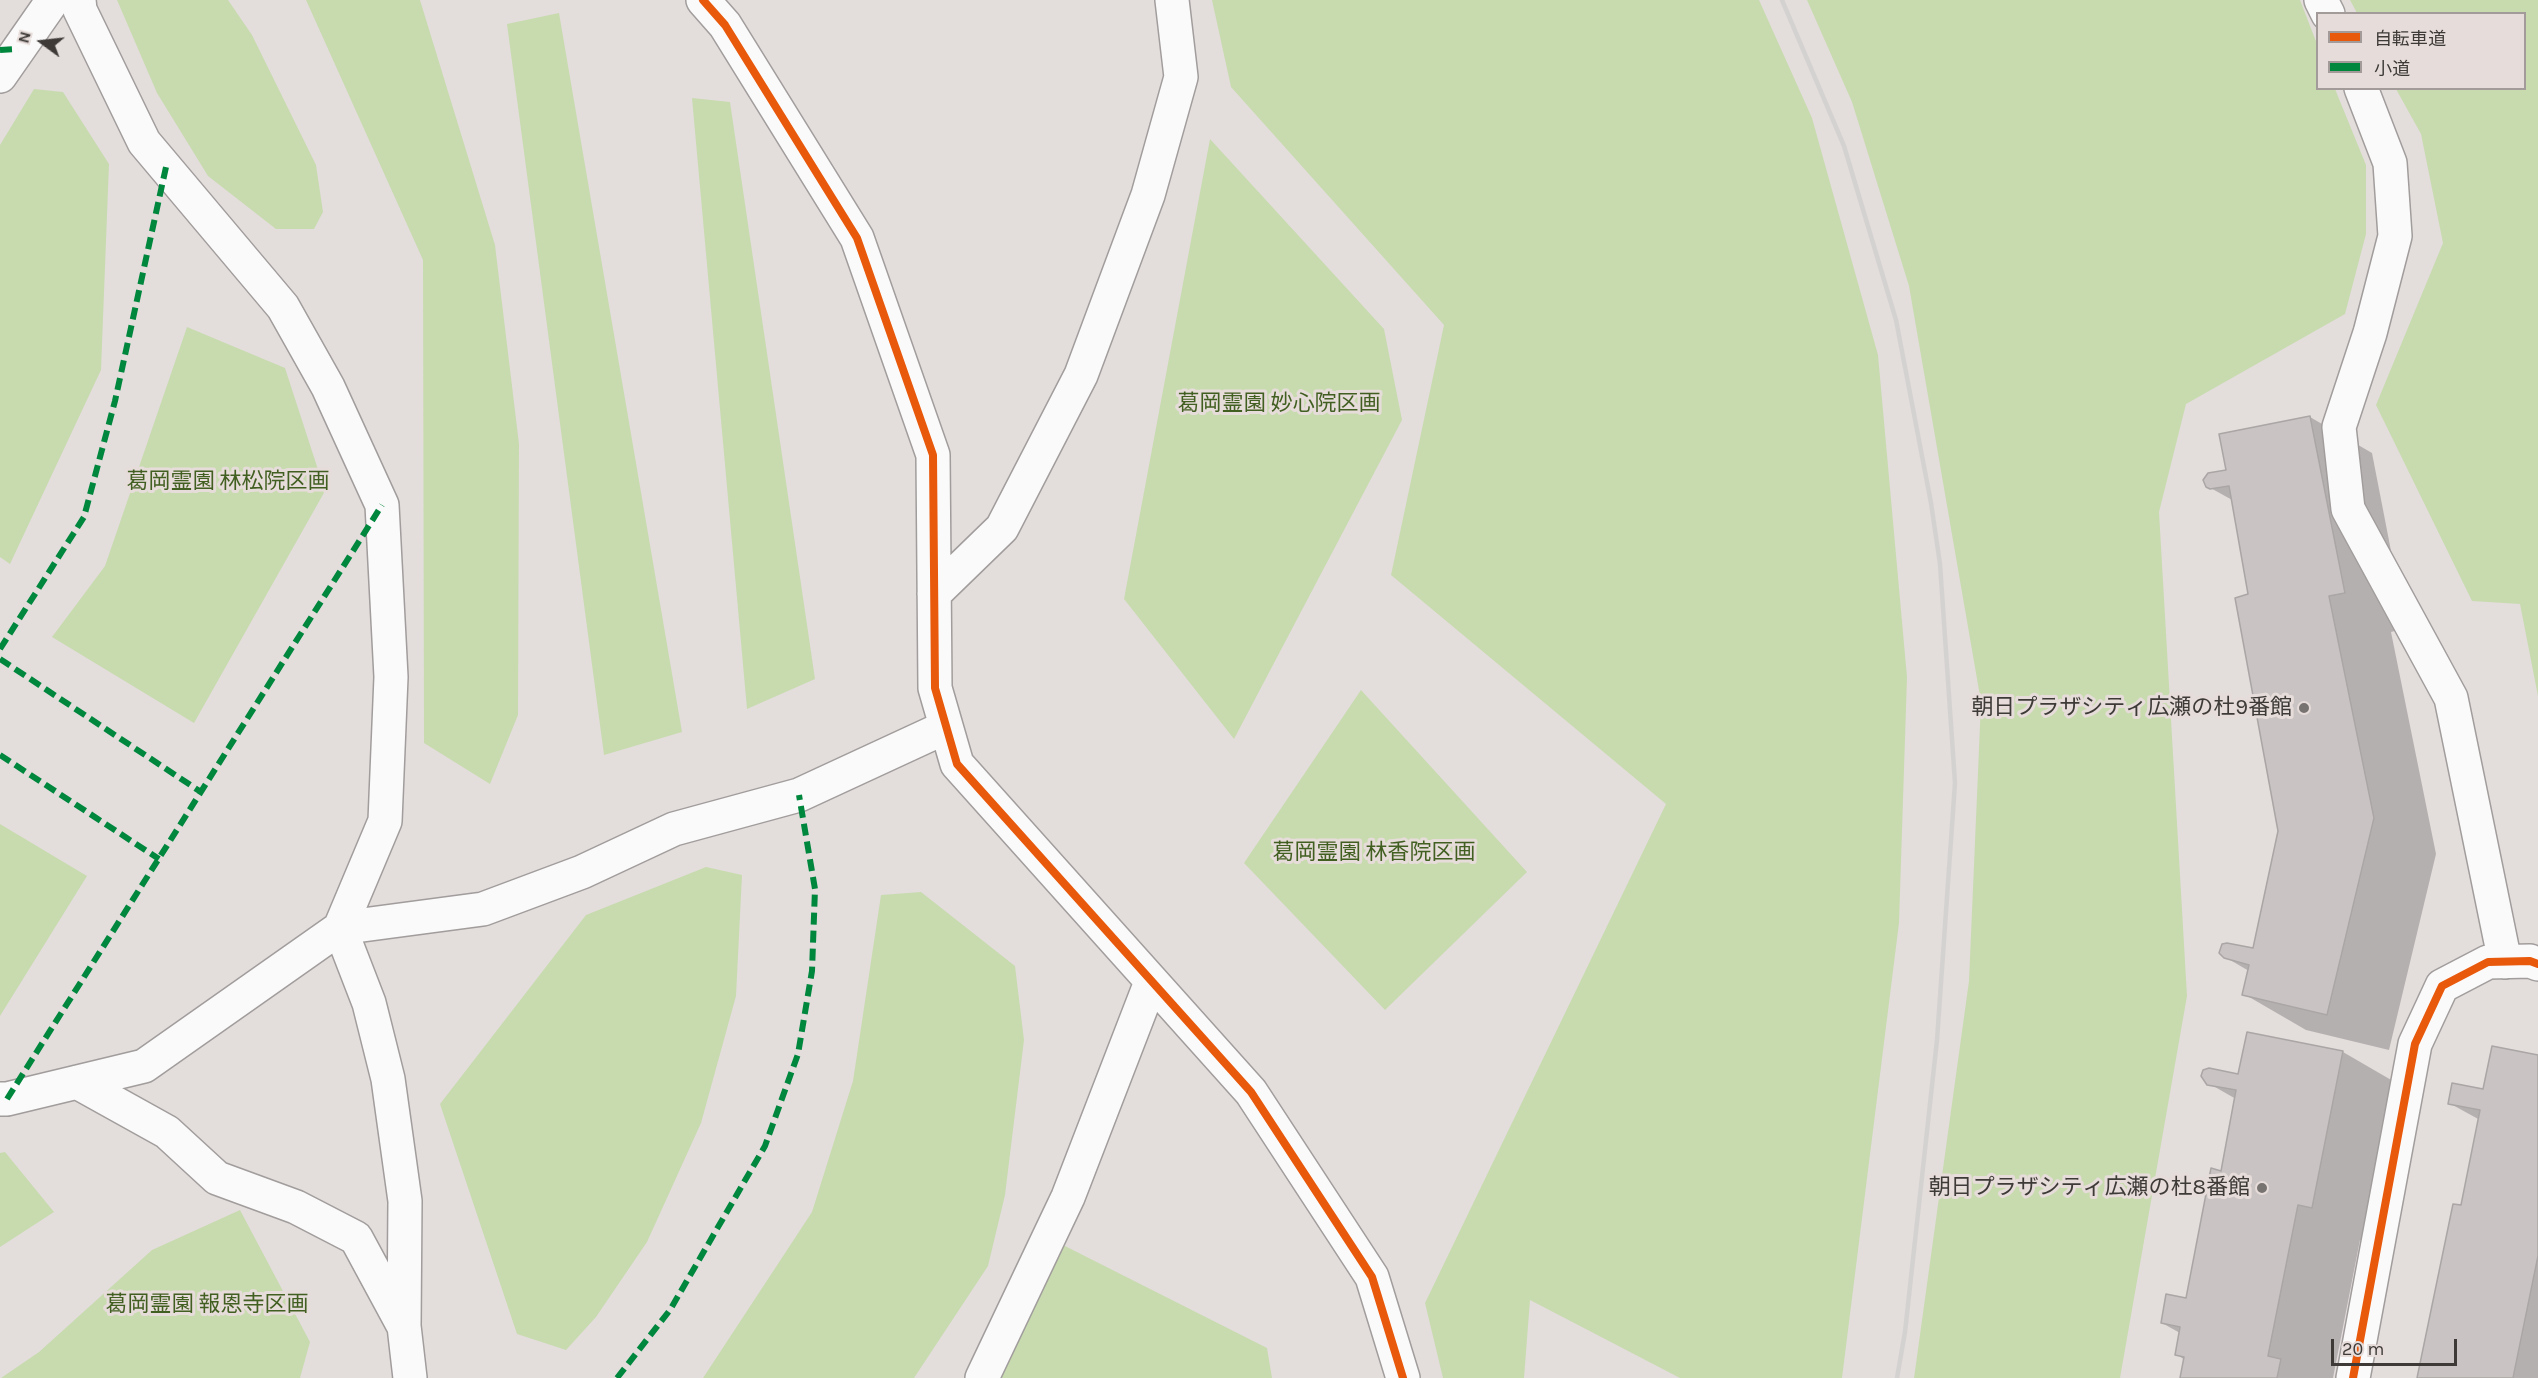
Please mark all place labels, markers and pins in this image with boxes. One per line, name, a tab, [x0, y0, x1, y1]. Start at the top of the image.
place label: 朝日プラザシティ広瀬の杜9番館	[1971, 695, 2292, 721]
marker: 朝日プラザシティ広瀬の杜9番館	[2297, 701, 2311, 715]
place label: 朝日プラザシティ広瀬の杜8番館	[1928, 1175, 2250, 1201]
marker: 朝日プラザシティ広瀬の杜8番館	[2255, 1181, 2269, 1195]

